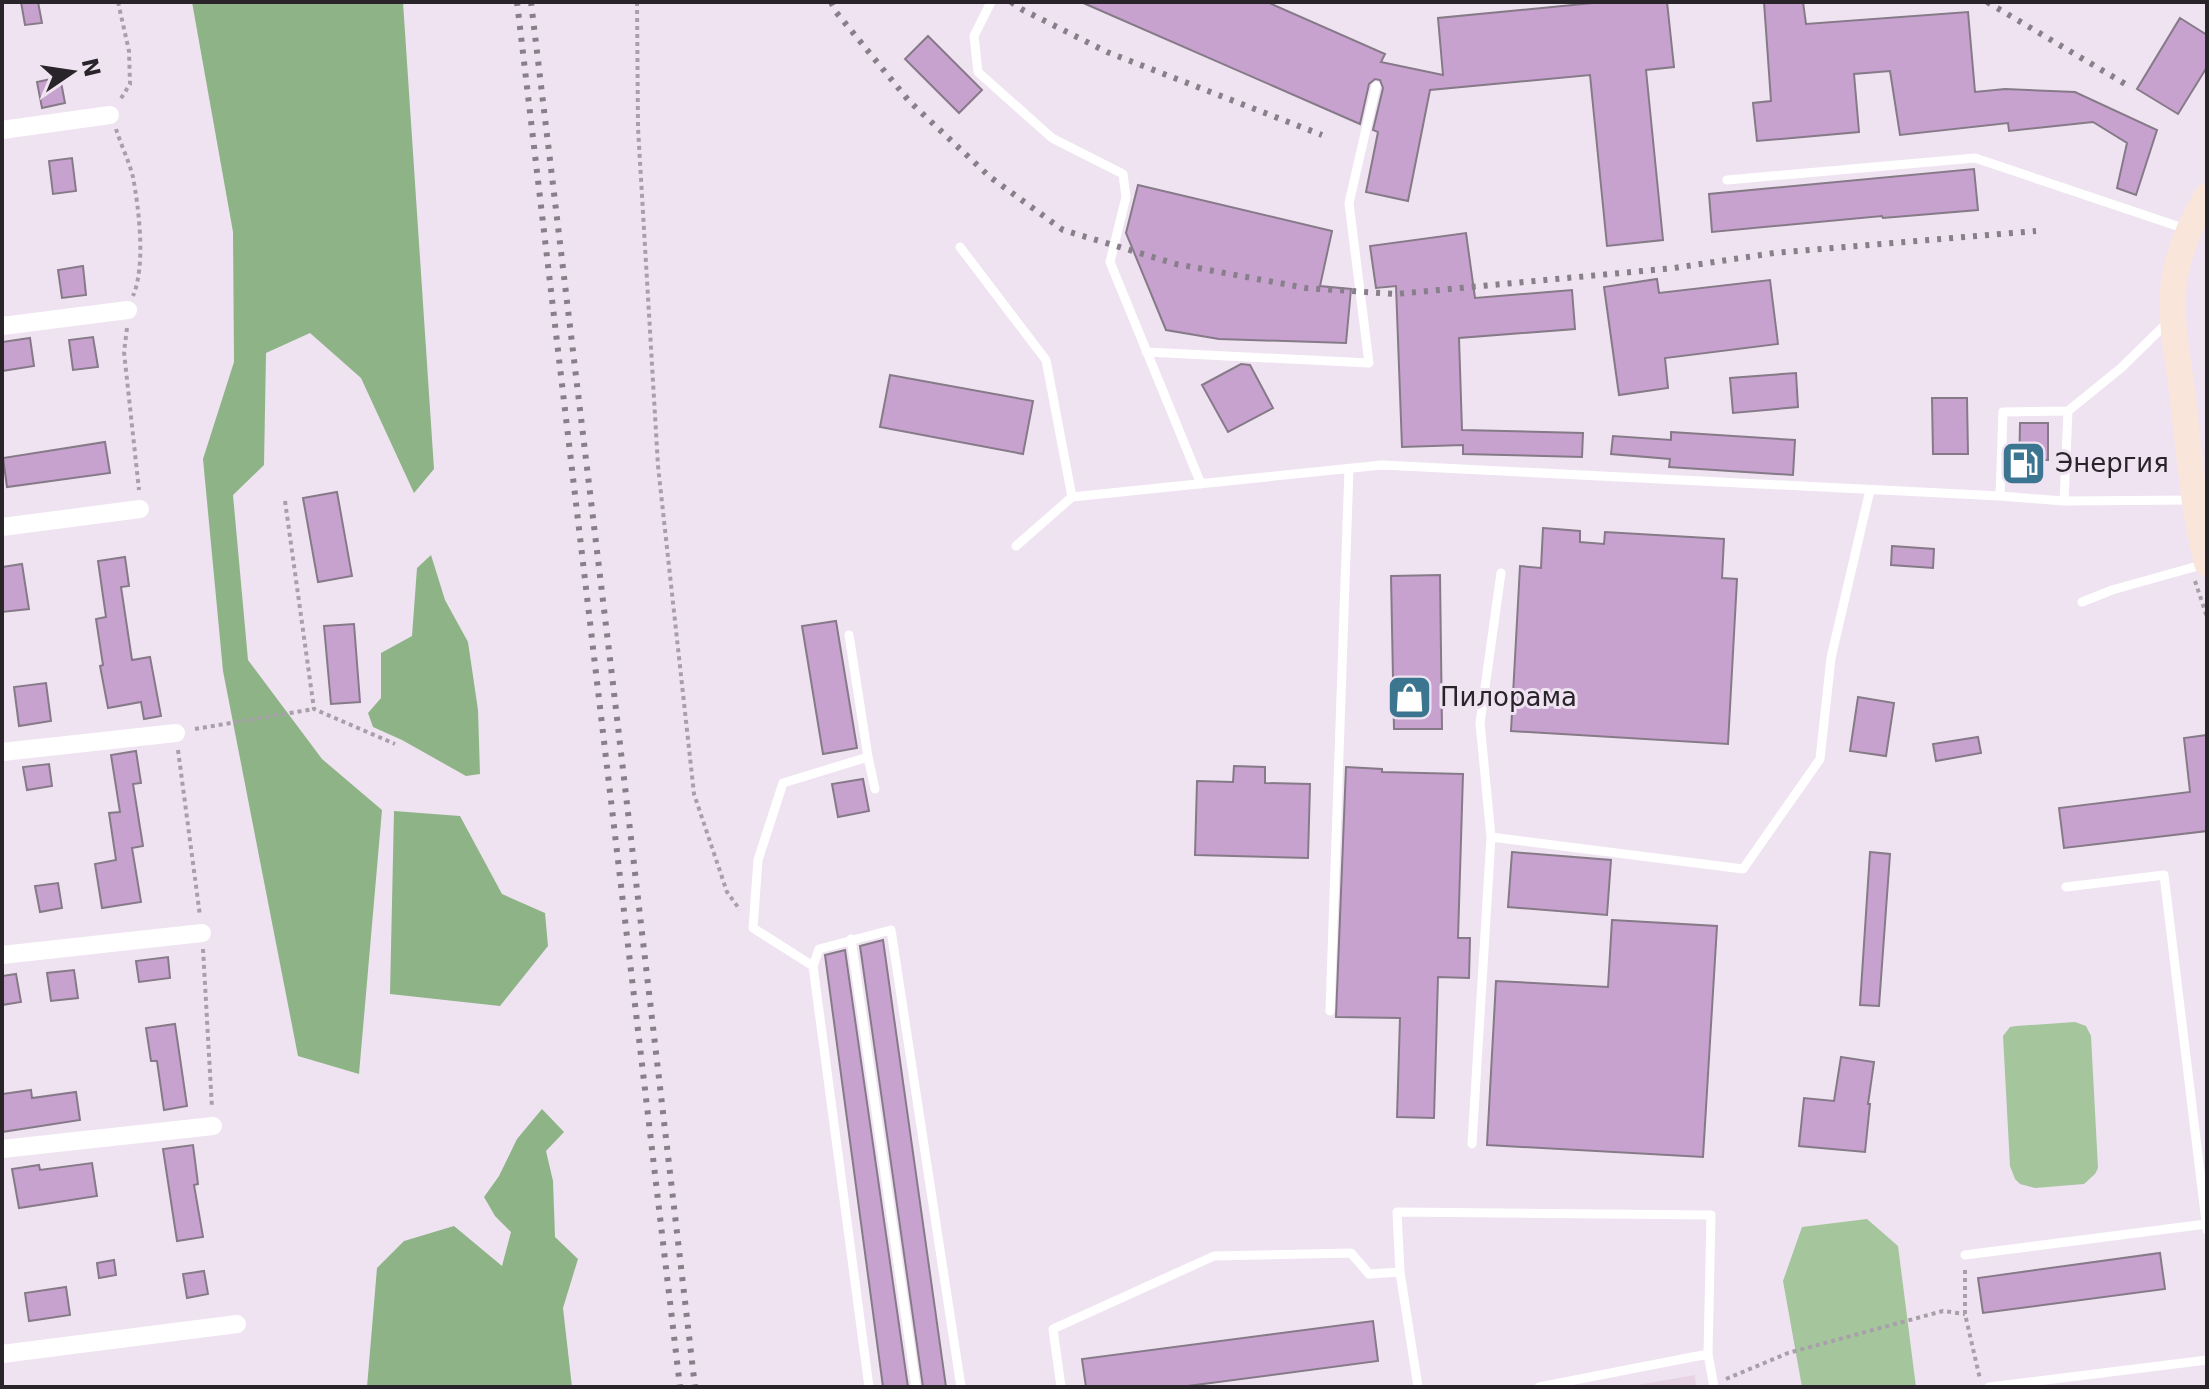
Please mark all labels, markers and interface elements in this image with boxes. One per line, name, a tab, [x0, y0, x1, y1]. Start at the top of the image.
north arrow	[32, 32, 112, 112]
text: N	[77, 56, 105, 79]
fuel station icon: Энергия	[2000, 439, 2048, 487]
place label: Энергия	[2055, 448, 2169, 478]
shop icon: Пилорама	[1385, 673, 1433, 721]
place label: Пилорама	[1440, 682, 1577, 712]

